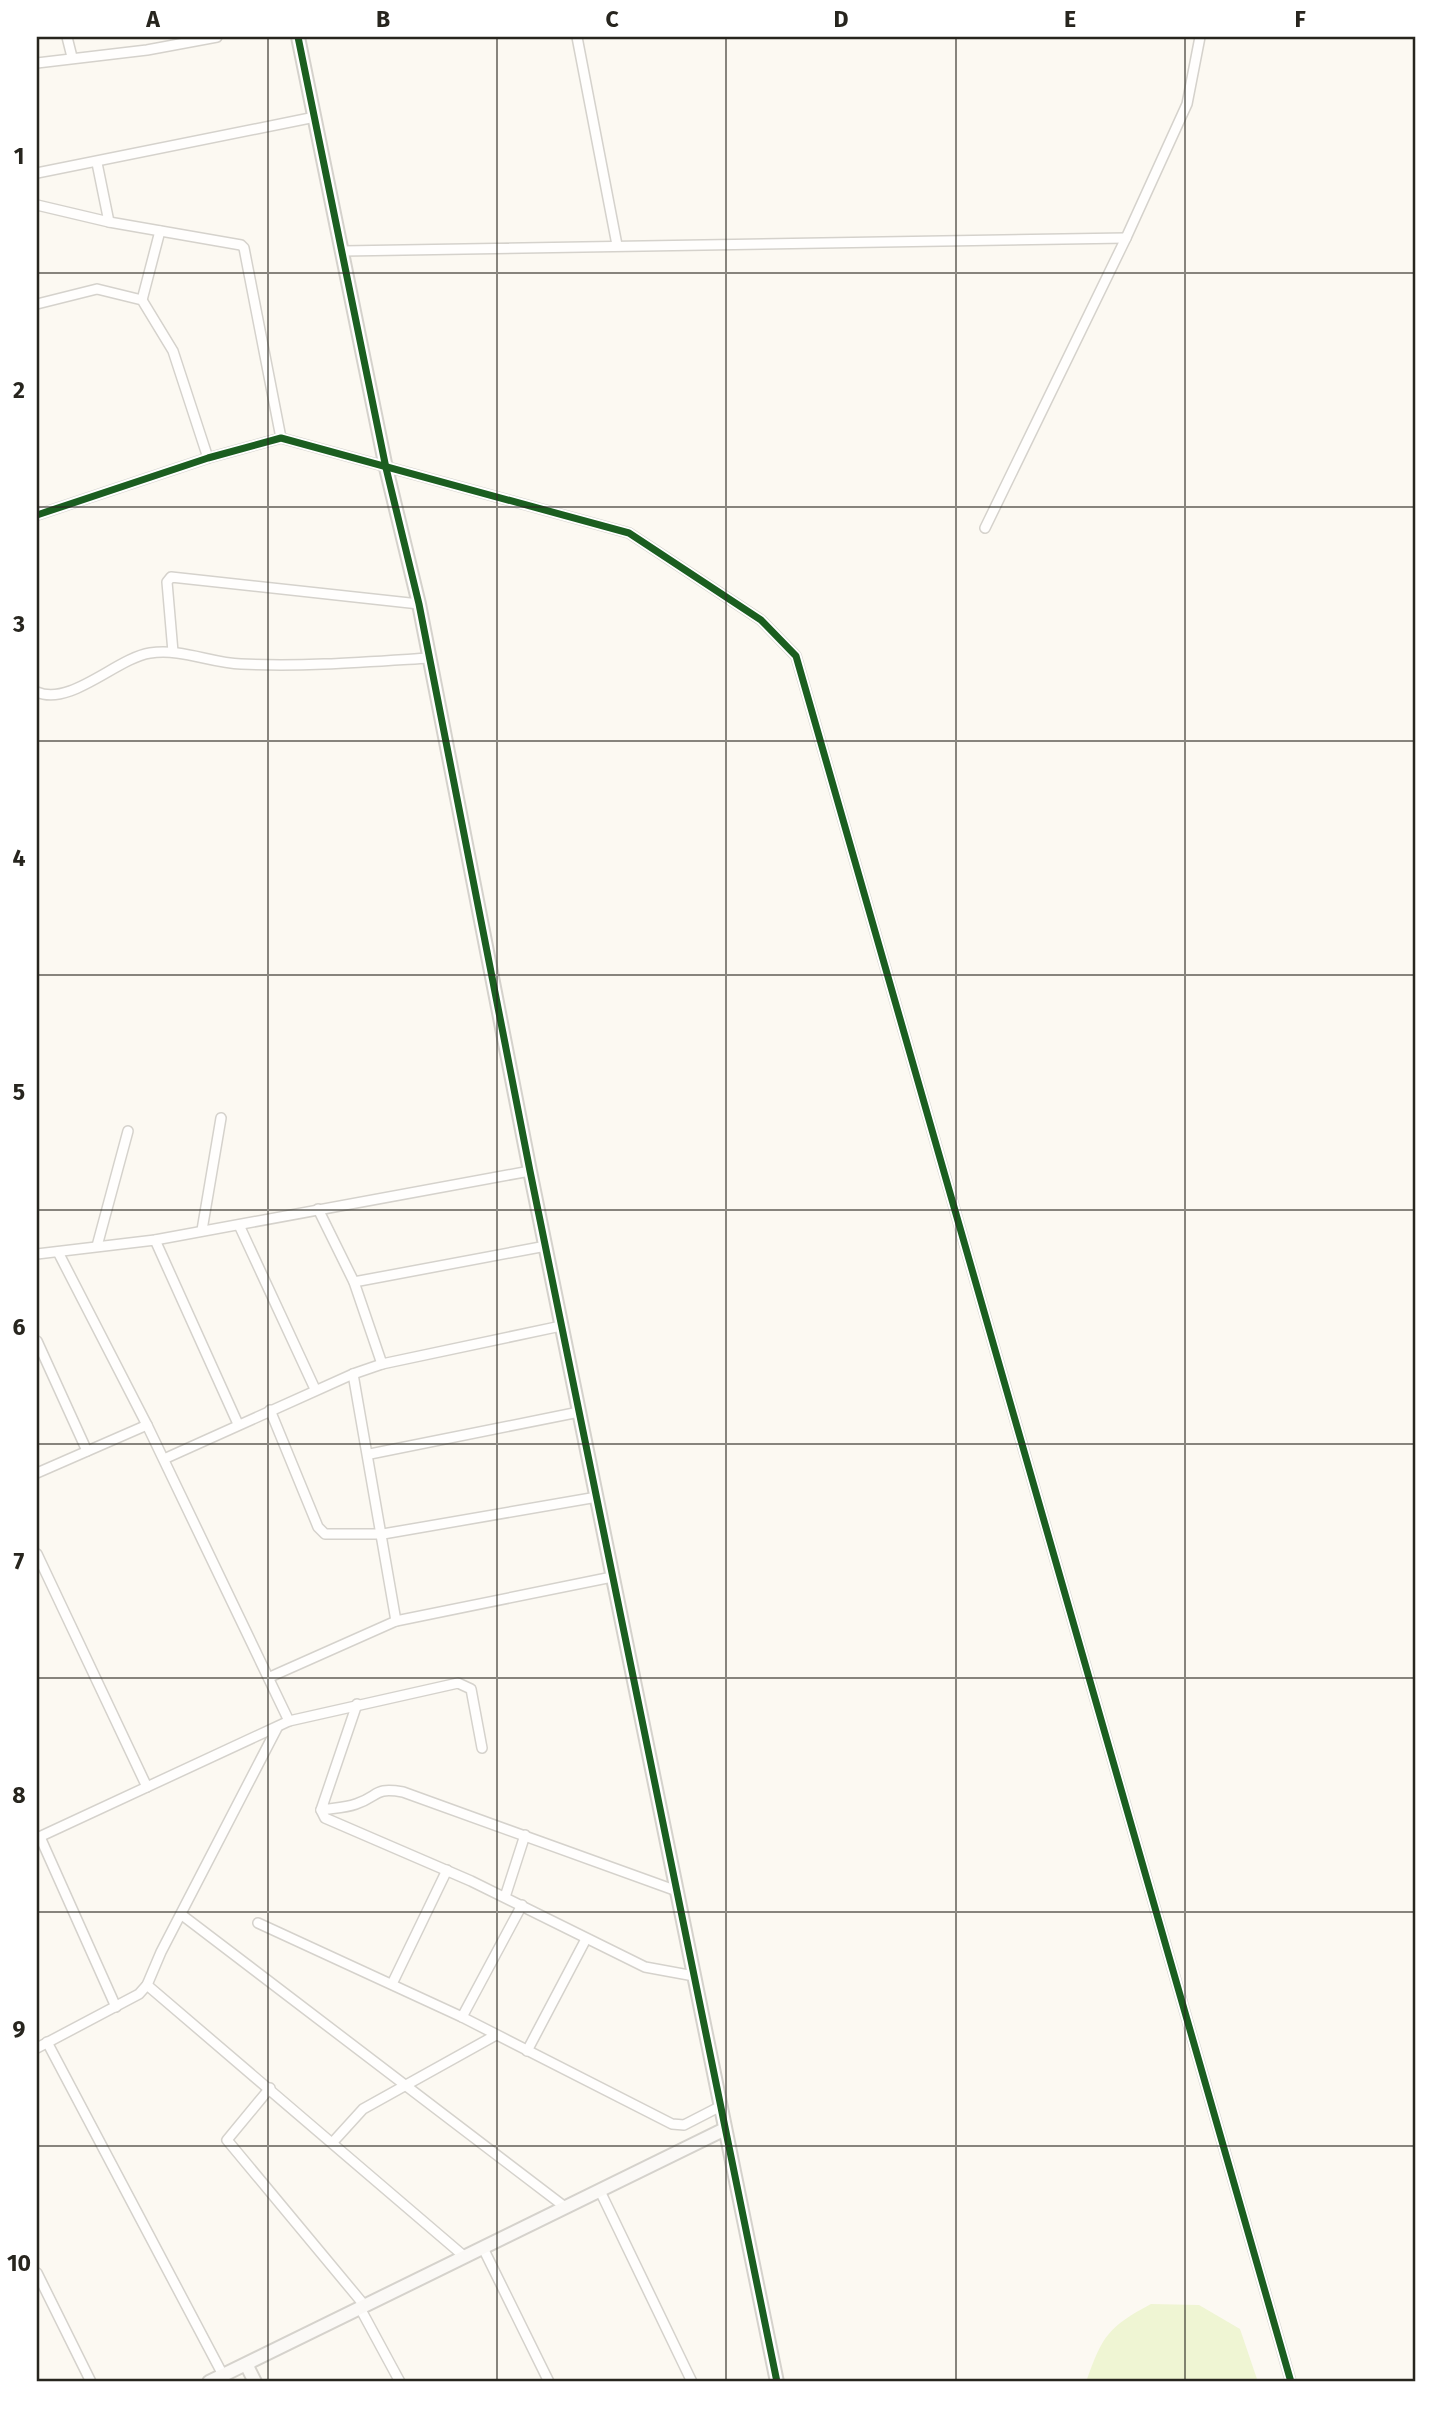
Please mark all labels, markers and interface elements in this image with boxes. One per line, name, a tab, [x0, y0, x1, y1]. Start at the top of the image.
text: A	[145, 5, 160, 33]
text: B	[376, 5, 390, 33]
text: C	[605, 5, 619, 33]
text: D	[834, 5, 849, 33]
text: E	[1064, 5, 1076, 33]
text: F	[1294, 5, 1306, 33]
text: 1	[14, 142, 24, 170]
text: 2	[13, 376, 25, 404]
text: 3	[12, 610, 25, 638]
text: 4	[13, 844, 26, 872]
text: 5	[13, 1078, 25, 1106]
text: 6	[13, 1313, 26, 1341]
text: 7	[14, 1547, 25, 1575]
text: 8	[12, 1781, 26, 1809]
text: 9	[13, 2015, 26, 2043]
text: 10	[7, 2249, 31, 2277]

